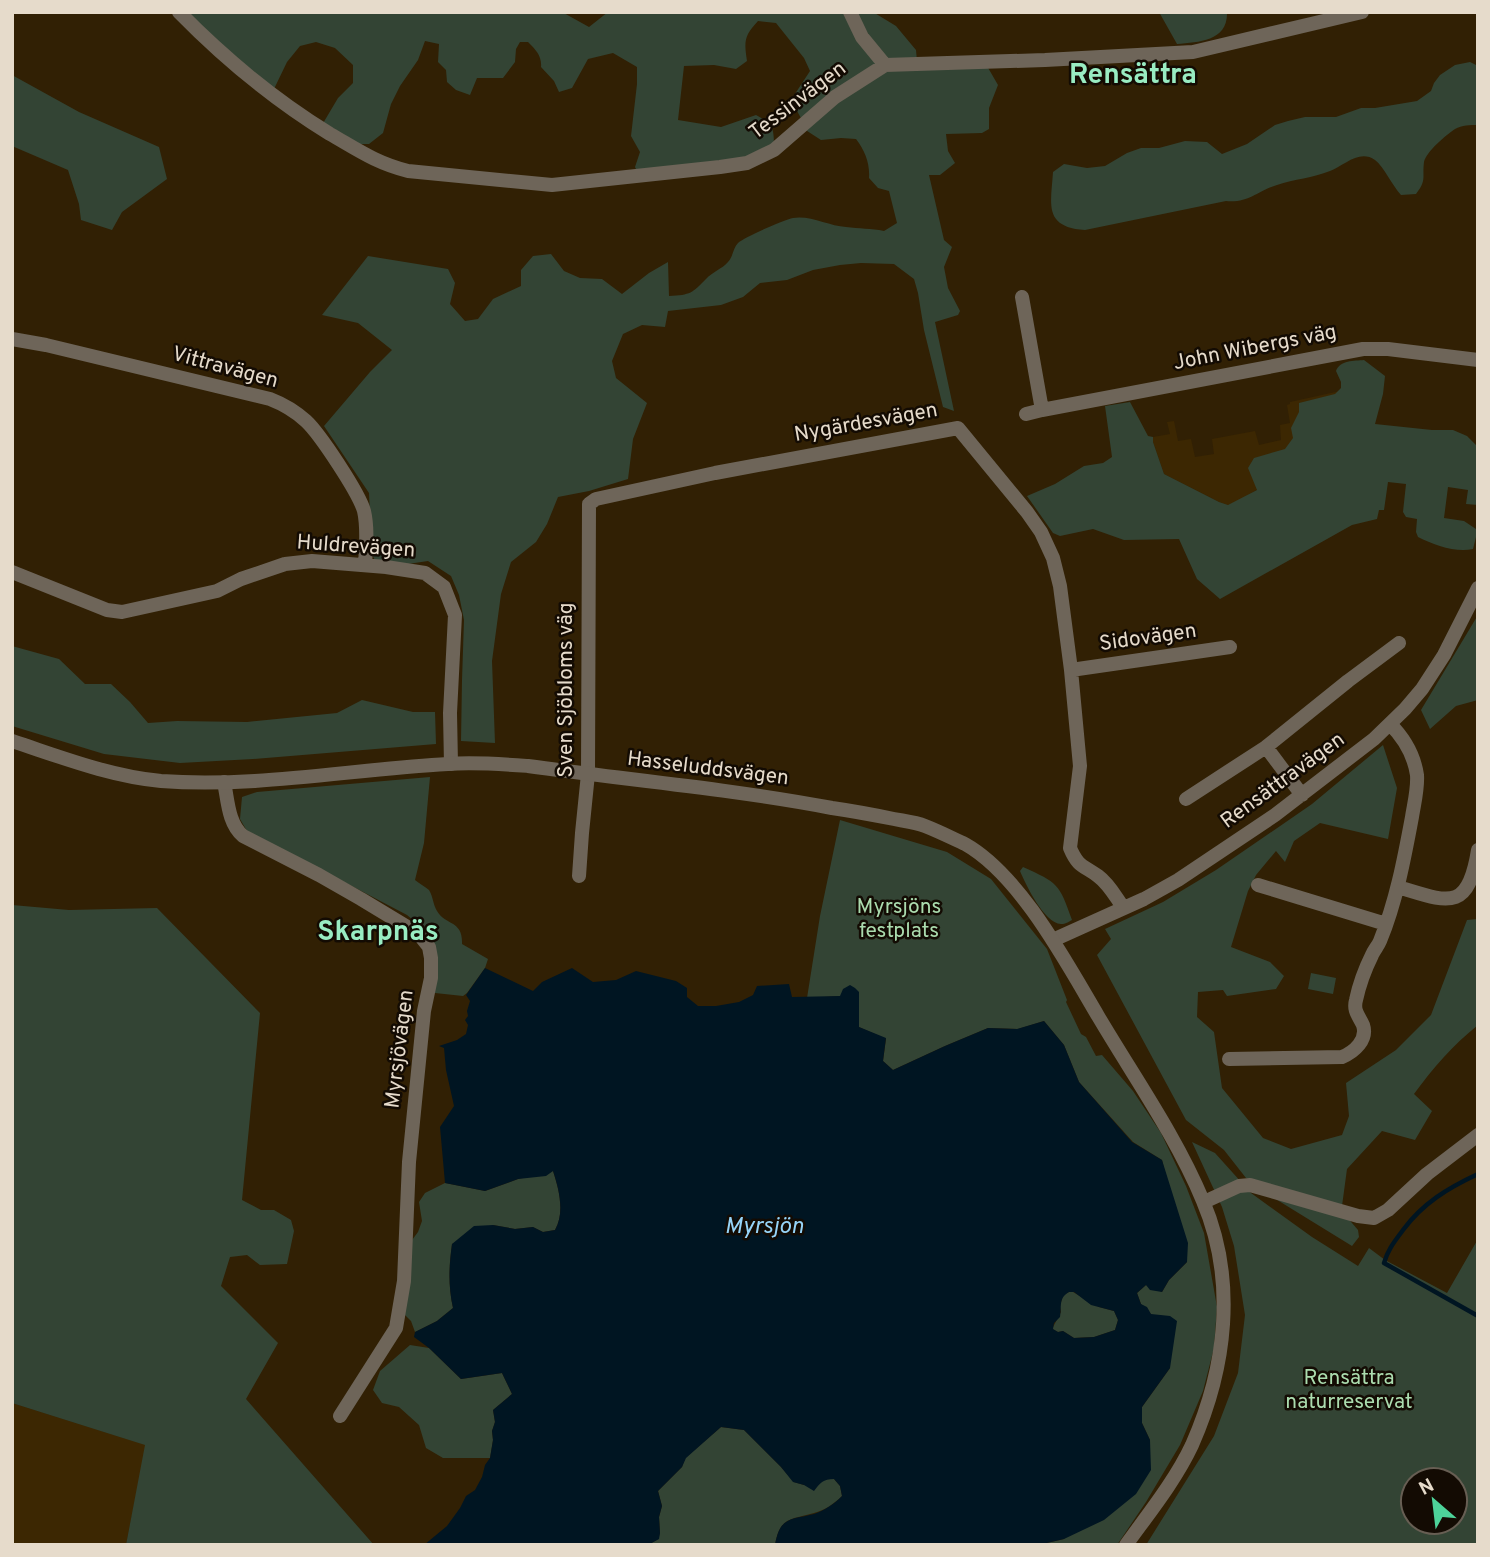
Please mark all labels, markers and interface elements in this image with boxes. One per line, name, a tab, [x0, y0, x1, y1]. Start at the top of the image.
street label: Tessinvägen	[744, 56, 852, 146]
district label: Rensättra	[1069, 58, 1197, 94]
street label: John Wibergs väg	[1171, 319, 1339, 377]
street label: Vittravägen	[169, 341, 281, 395]
street label: Nygärdesvägen	[792, 397, 940, 449]
street label: Huldrevägen	[296, 529, 416, 565]
street label: Sven Sjöbloms väg	[553, 602, 580, 778]
street label: Sidovägen	[1098, 618, 1198, 658]
street label: Rensättravägen	[1215, 727, 1351, 835]
street label: Hasseluddsvägen	[626, 746, 790, 792]
park label: Myrsjöns festplats	[857, 894, 941, 945]
district label: Skarpnäs	[317, 915, 439, 951]
street label: Myrsjövägen	[379, 988, 421, 1110]
water label: Myrsjön	[725, 1213, 804, 1242]
park label: Rensättra naturreservat	[1285, 1365, 1413, 1416]
north arrow	[1399, 1466, 1469, 1536]
text: N	[1415, 1474, 1439, 1502]

